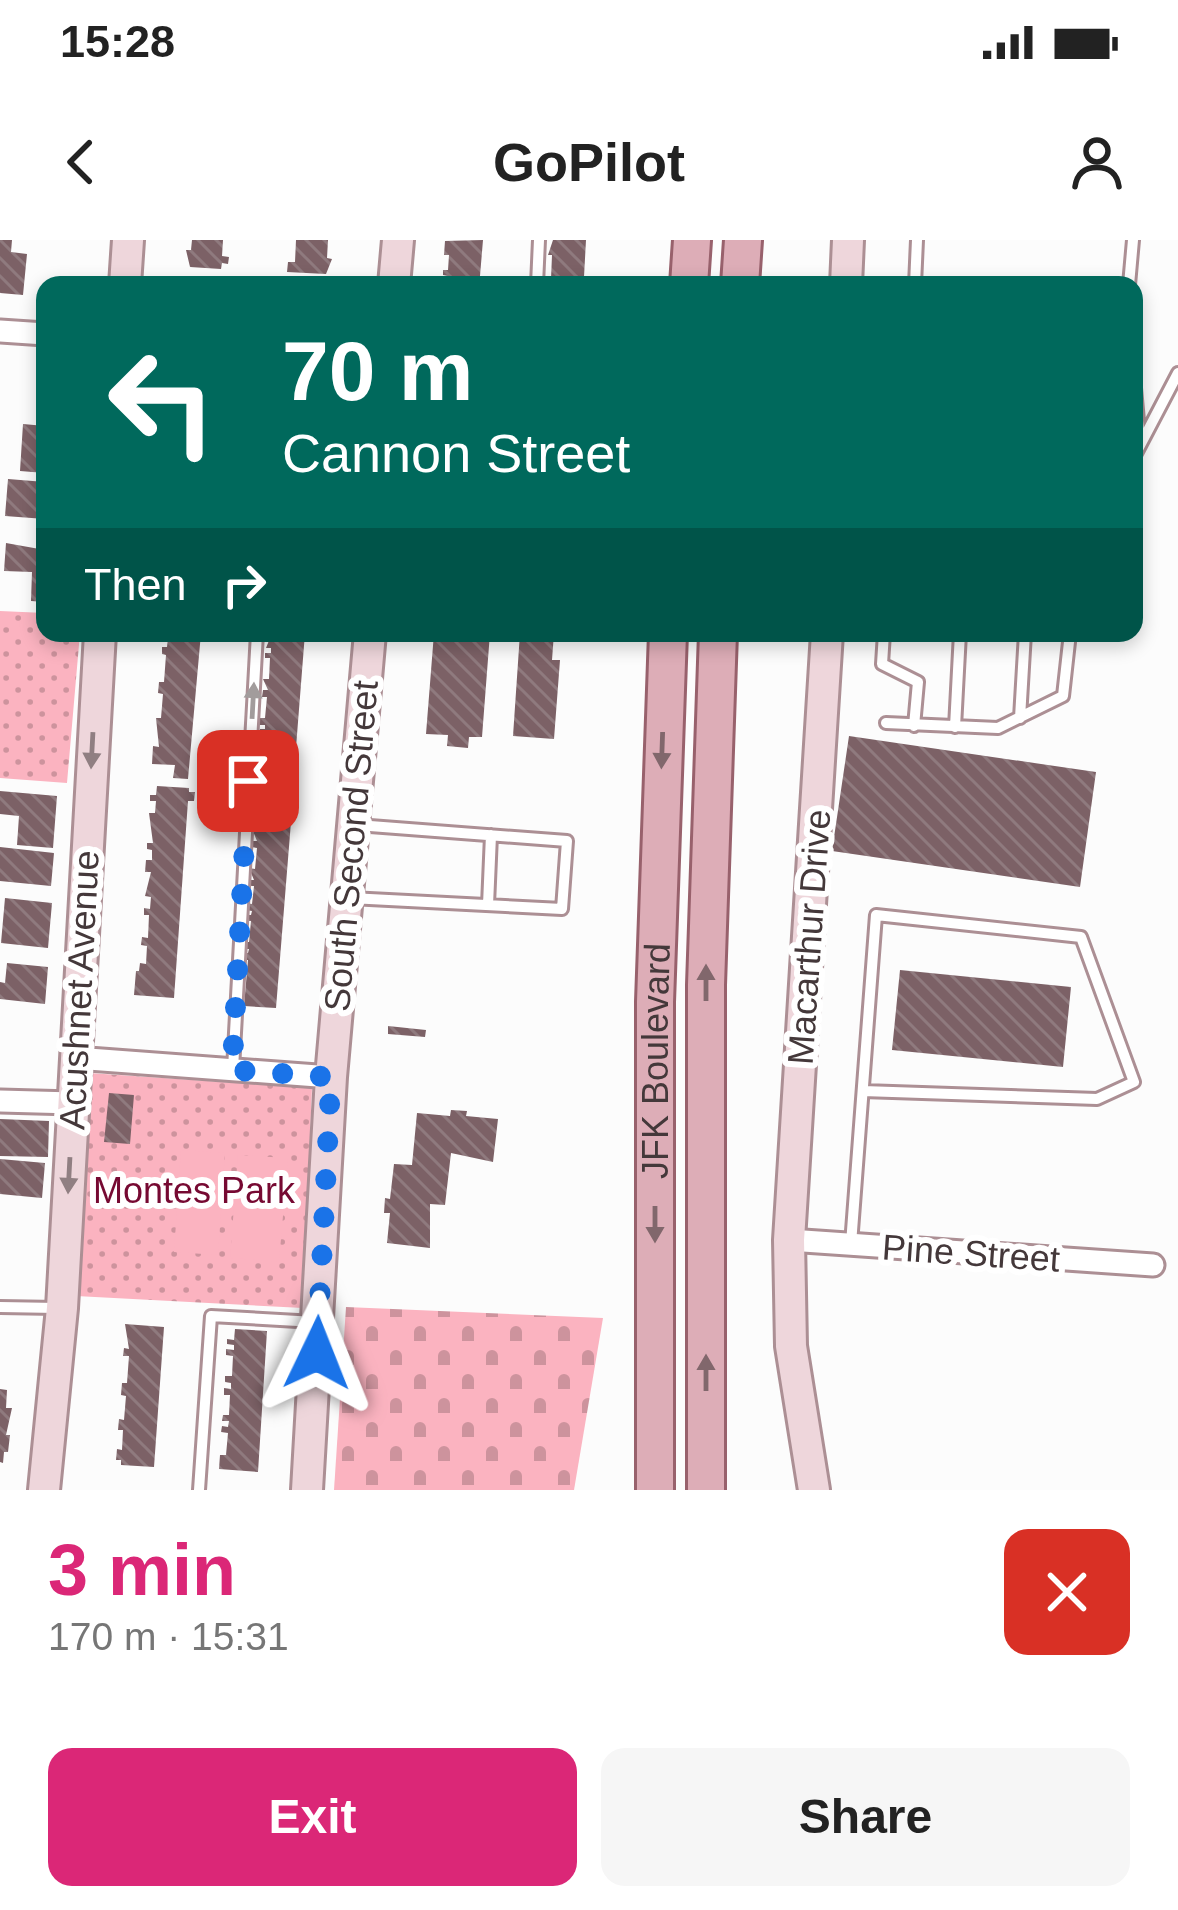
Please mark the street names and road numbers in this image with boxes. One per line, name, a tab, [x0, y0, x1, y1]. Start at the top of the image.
street label: South Second Street	[316, 679, 386, 1013]
street label: Macarthur Drive	[780, 808, 838, 1066]
street label: Acushnet Avenue	[51, 849, 107, 1131]
street label: JFK Boulevard	[635, 942, 678, 1179]
street label: Pine Street	[881, 1226, 1061, 1280]

